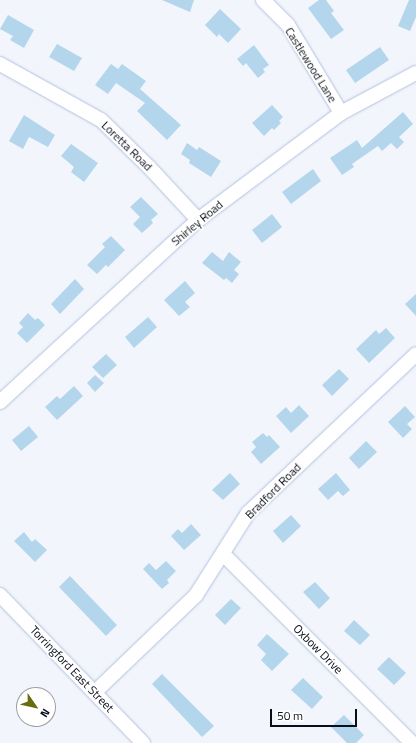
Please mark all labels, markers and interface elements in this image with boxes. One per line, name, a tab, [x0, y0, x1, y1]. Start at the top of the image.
street label: Castlewood Lane	[282, 25, 340, 105]
street label: Loretta Road	[99, 118, 155, 174]
street label: Shirley Road	[168, 197, 226, 249]
street label: Bradford Road	[242, 460, 304, 522]
street label: Oxbow Drive	[290, 621, 346, 677]
street label: Torringford East Street	[27, 623, 117, 715]
north arrow	[16, 687, 56, 727]
scale bar	[272, 701, 359, 727]
text: N	[36, 706, 54, 721]
text: 50 m	[277, 706, 303, 725]

